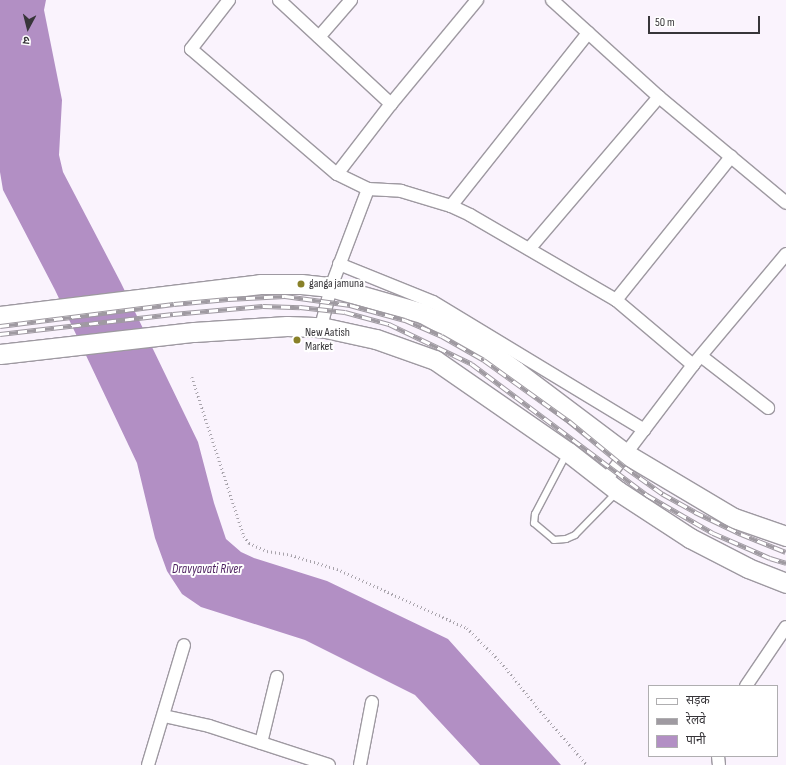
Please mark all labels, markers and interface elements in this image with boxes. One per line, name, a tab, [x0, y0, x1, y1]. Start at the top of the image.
north arrow	[8, 8, 48, 48]
scale bar	[650, 8, 762, 34]
text: 50 m	[655, 15, 675, 30]
text: उ	[22, 34, 30, 47]
place label: ganga jamuna	[309, 277, 364, 291]
marker: ganga jamuna	[296, 279, 306, 289]
place label: New Aatish Market	[305, 326, 350, 354]
marker: New Aatish Market	[292, 335, 302, 345]
water label: Dravyavati River	[172, 561, 242, 577]
legend	[648, 685, 778, 757]
text: सड़क	[686, 693, 710, 708]
text: रेलवे	[686, 713, 706, 728]
text: पानी	[686, 733, 706, 748]

